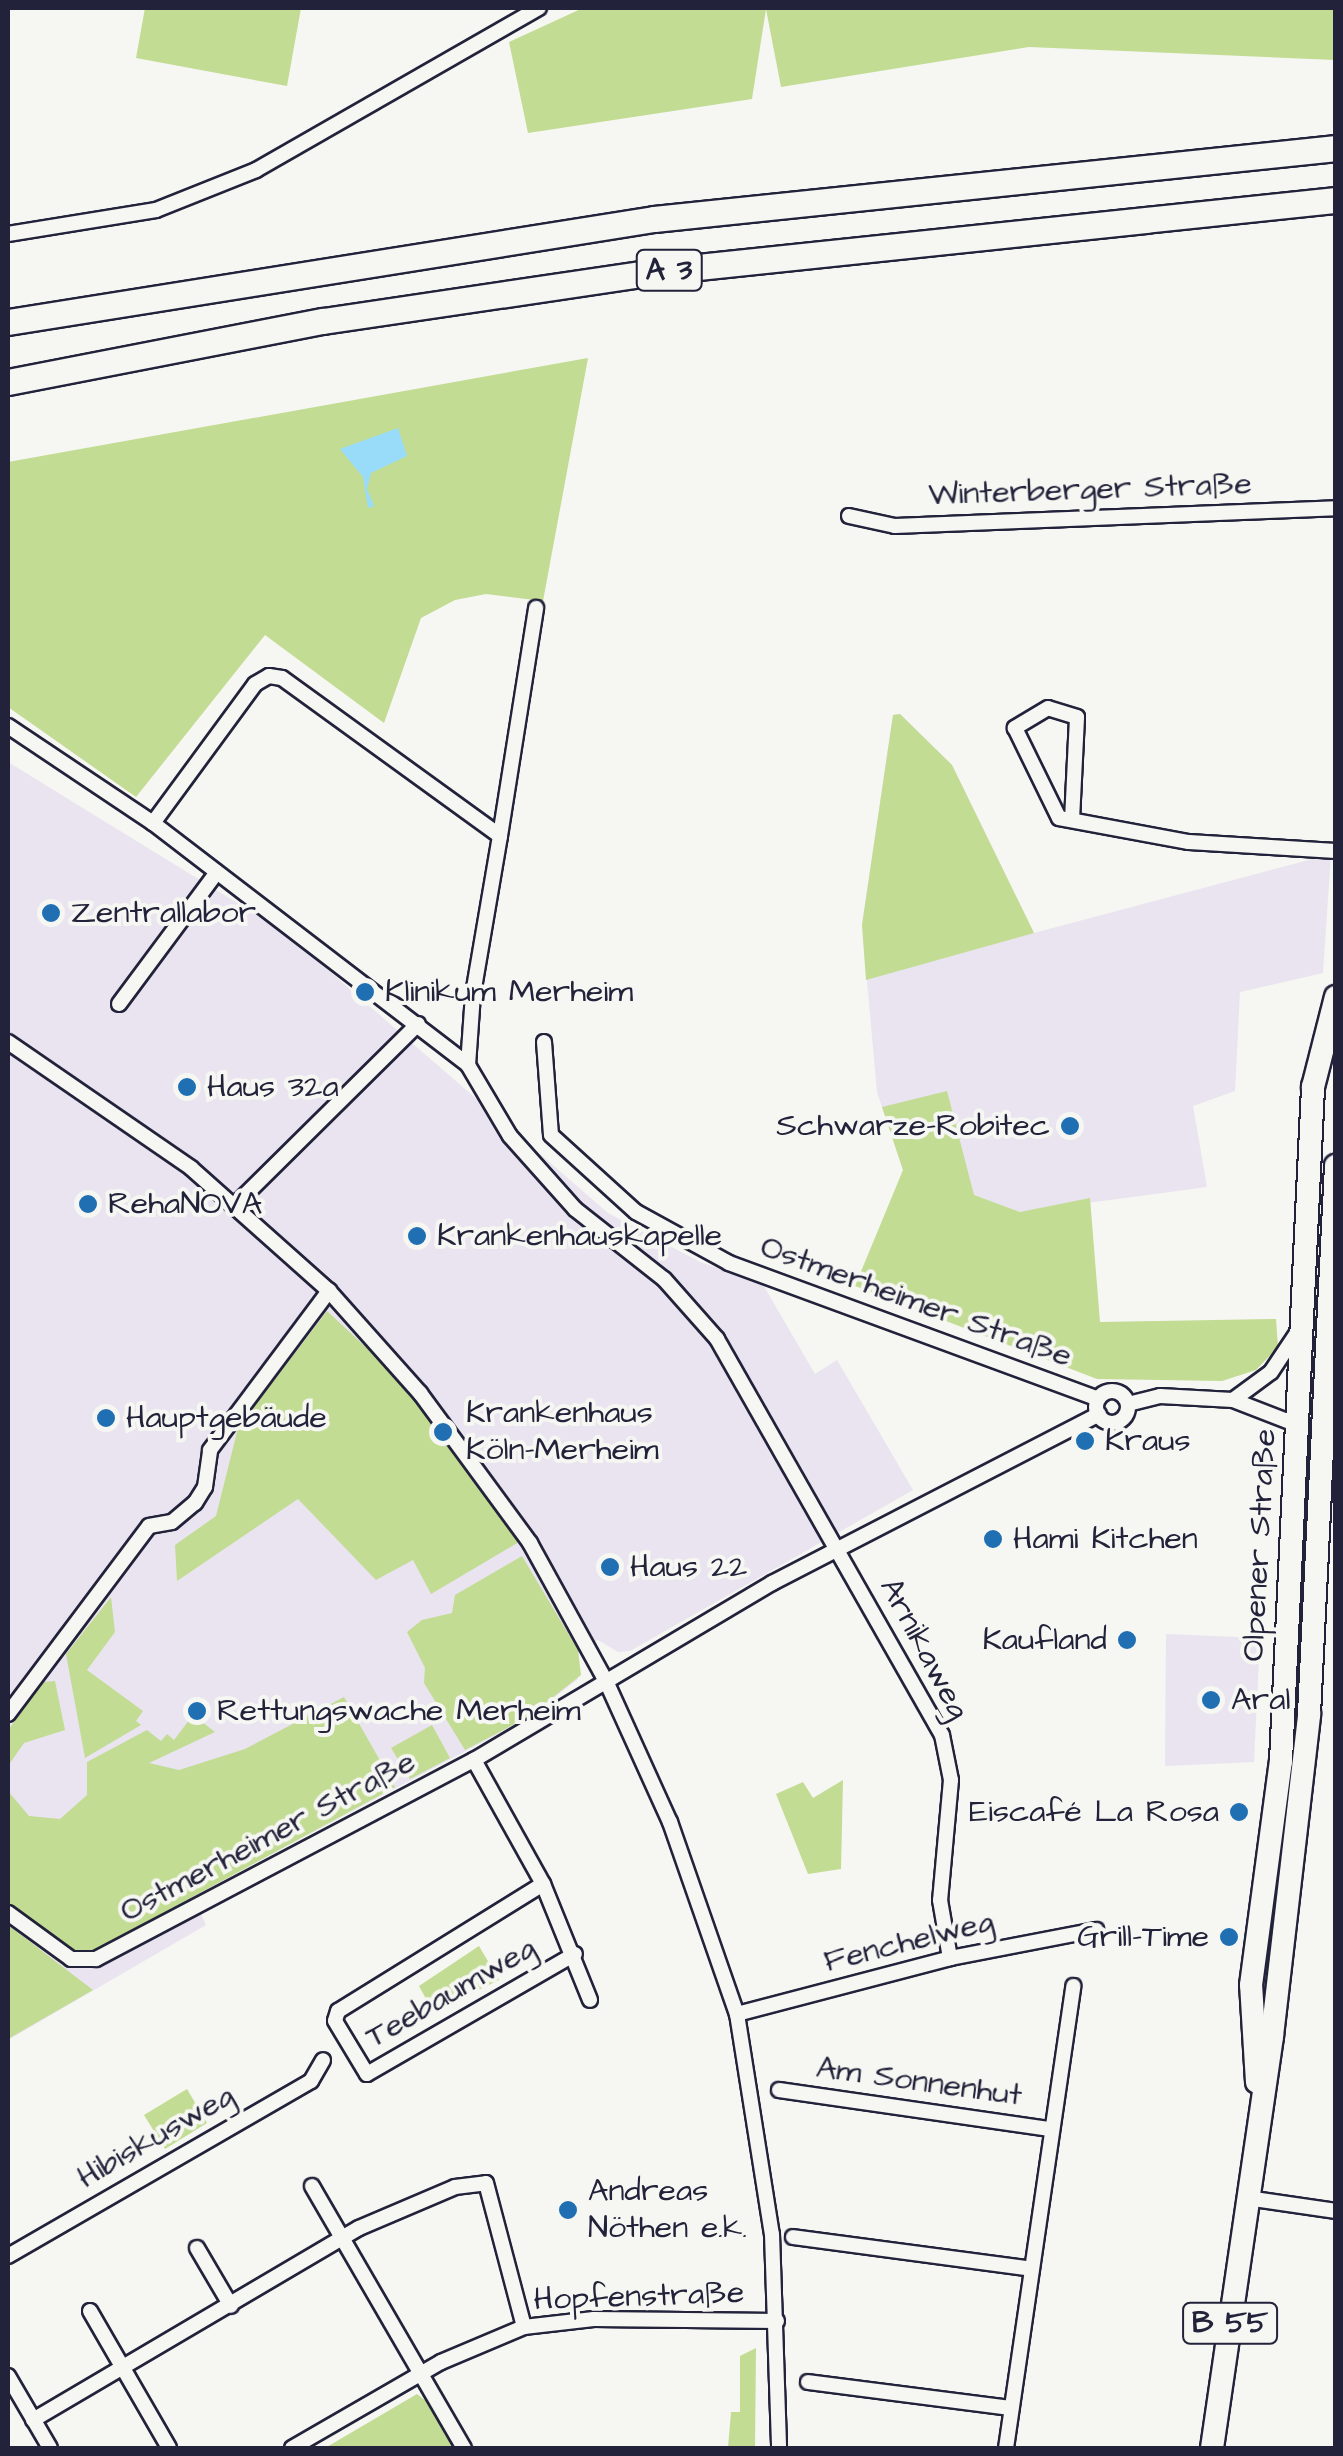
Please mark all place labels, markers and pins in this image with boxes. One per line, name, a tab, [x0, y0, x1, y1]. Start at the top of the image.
place label: Zentrallabor	[71, 894, 256, 932]
marker: Zentrallabor	[40, 902, 62, 924]
place label: Klinikum Merheim	[385, 973, 633, 1011]
marker: Klinikum Merheim	[354, 981, 376, 1003]
place label: Haus 32a	[207, 1068, 339, 1106]
marker: Haus 32a	[176, 1076, 198, 1098]
place label: Schwarze-Robitec	[776, 1107, 1050, 1145]
marker: Schwarze-Robitec	[1059, 1115, 1081, 1137]
place label: RehaNOVA	[108, 1185, 262, 1223]
marker: RehaNOVA	[77, 1193, 99, 1215]
place label: Krankenhauskapelle	[437, 1217, 722, 1255]
marker: Krankenhauskapelle	[406, 1225, 428, 1247]
place label: Krankenhaus Köln-Merheim	[466, 1395, 659, 1470]
place label: Hauptgebäude	[126, 1399, 327, 1437]
marker: Hauptgebäude	[95, 1407, 117, 1429]
marker: Krankenhaus Köln-Merheim	[430, 1419, 456, 1445]
place label: Kraus	[1105, 1422, 1191, 1460]
marker: Kraus	[1074, 1430, 1096, 1452]
place label: Hami Kitchen	[1013, 1520, 1198, 1558]
marker: Hami Kitchen	[982, 1528, 1004, 1550]
place label: Haus 22	[630, 1548, 747, 1586]
marker: Haus 22	[599, 1556, 621, 1578]
place label: Kaufland	[982, 1621, 1107, 1659]
marker: Kaufland	[1116, 1629, 1138, 1651]
place label: Aral	[1231, 1681, 1290, 1719]
marker: Aral	[1200, 1689, 1222, 1711]
place label: Rettungswache Merheim	[217, 1692, 581, 1730]
marker: Rettungswache Merheim	[186, 1700, 208, 1722]
place label: Eiscafé La Rosa	[969, 1793, 1219, 1831]
marker: Eiscafé La Rosa	[1228, 1801, 1250, 1823]
place label: Grill-Time	[1077, 1918, 1209, 1956]
marker: Grill-Time	[1218, 1926, 1240, 1948]
place label: Andreas Nöthen e.k.	[588, 2173, 747, 2248]
marker: Andreas Nöthen e.k.	[557, 2199, 579, 2221]

